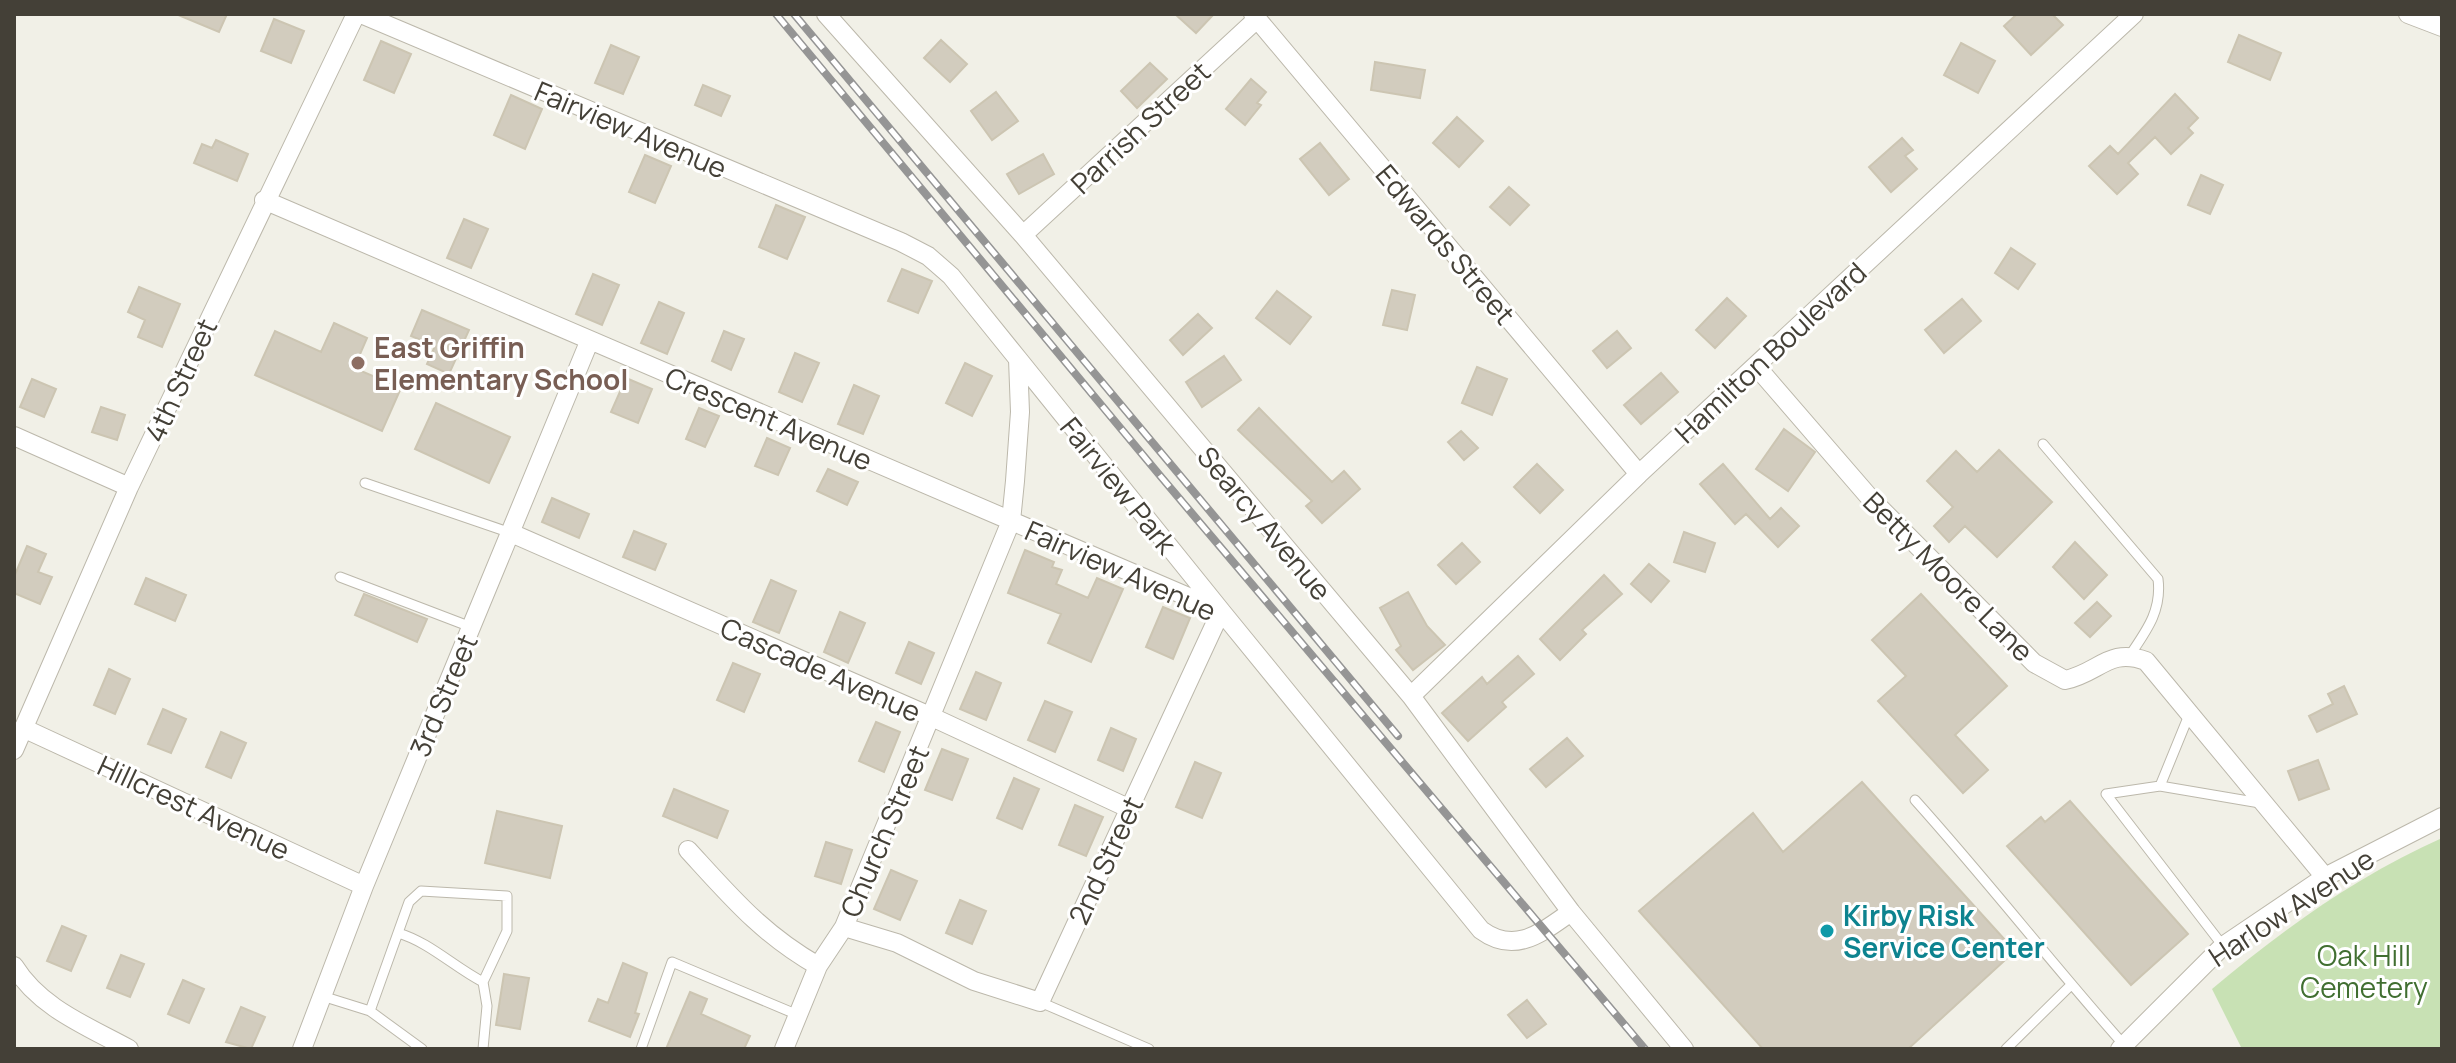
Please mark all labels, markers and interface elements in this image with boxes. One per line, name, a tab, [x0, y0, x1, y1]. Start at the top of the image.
street label: Parrish Street	[1062, 53, 1218, 201]
street label: Fairview Avenue	[529, 71, 733, 187]
street label: Edwards Street	[1368, 156, 1524, 332]
street label: Hamilton Boulevard	[1666, 253, 1874, 451]
street label: 4th Street	[135, 312, 225, 448]
place label: East Griffin Elementary School	[374, 328, 628, 398]
marker: East Griffin Elementary School	[349, 354, 367, 372]
street label: Crescent Avenue	[660, 357, 878, 479]
street label: Fairview Park	[1052, 409, 1186, 562]
street label: Searcy Avenue	[1189, 438, 1341, 608]
street label: Betty Moore Lane	[1856, 483, 2042, 669]
street label: Fairview Avenue	[1020, 511, 1222, 629]
street label: Cascade Avenue	[715, 608, 927, 730]
street label: 3rd Street	[400, 628, 486, 762]
street label: Church Street	[831, 739, 937, 923]
street label: Hillcrest Avenue	[92, 746, 296, 868]
street label: 2nd Street	[1059, 790, 1151, 930]
street label: Harlow Avenue	[2201, 839, 2381, 975]
place label: Kirby Risk Service Center	[1843, 896, 2045, 966]
marker: Kirby Risk Service Center	[1818, 922, 1836, 940]
park label: Oak Hill Cemetery	[2300, 936, 2428, 1006]

